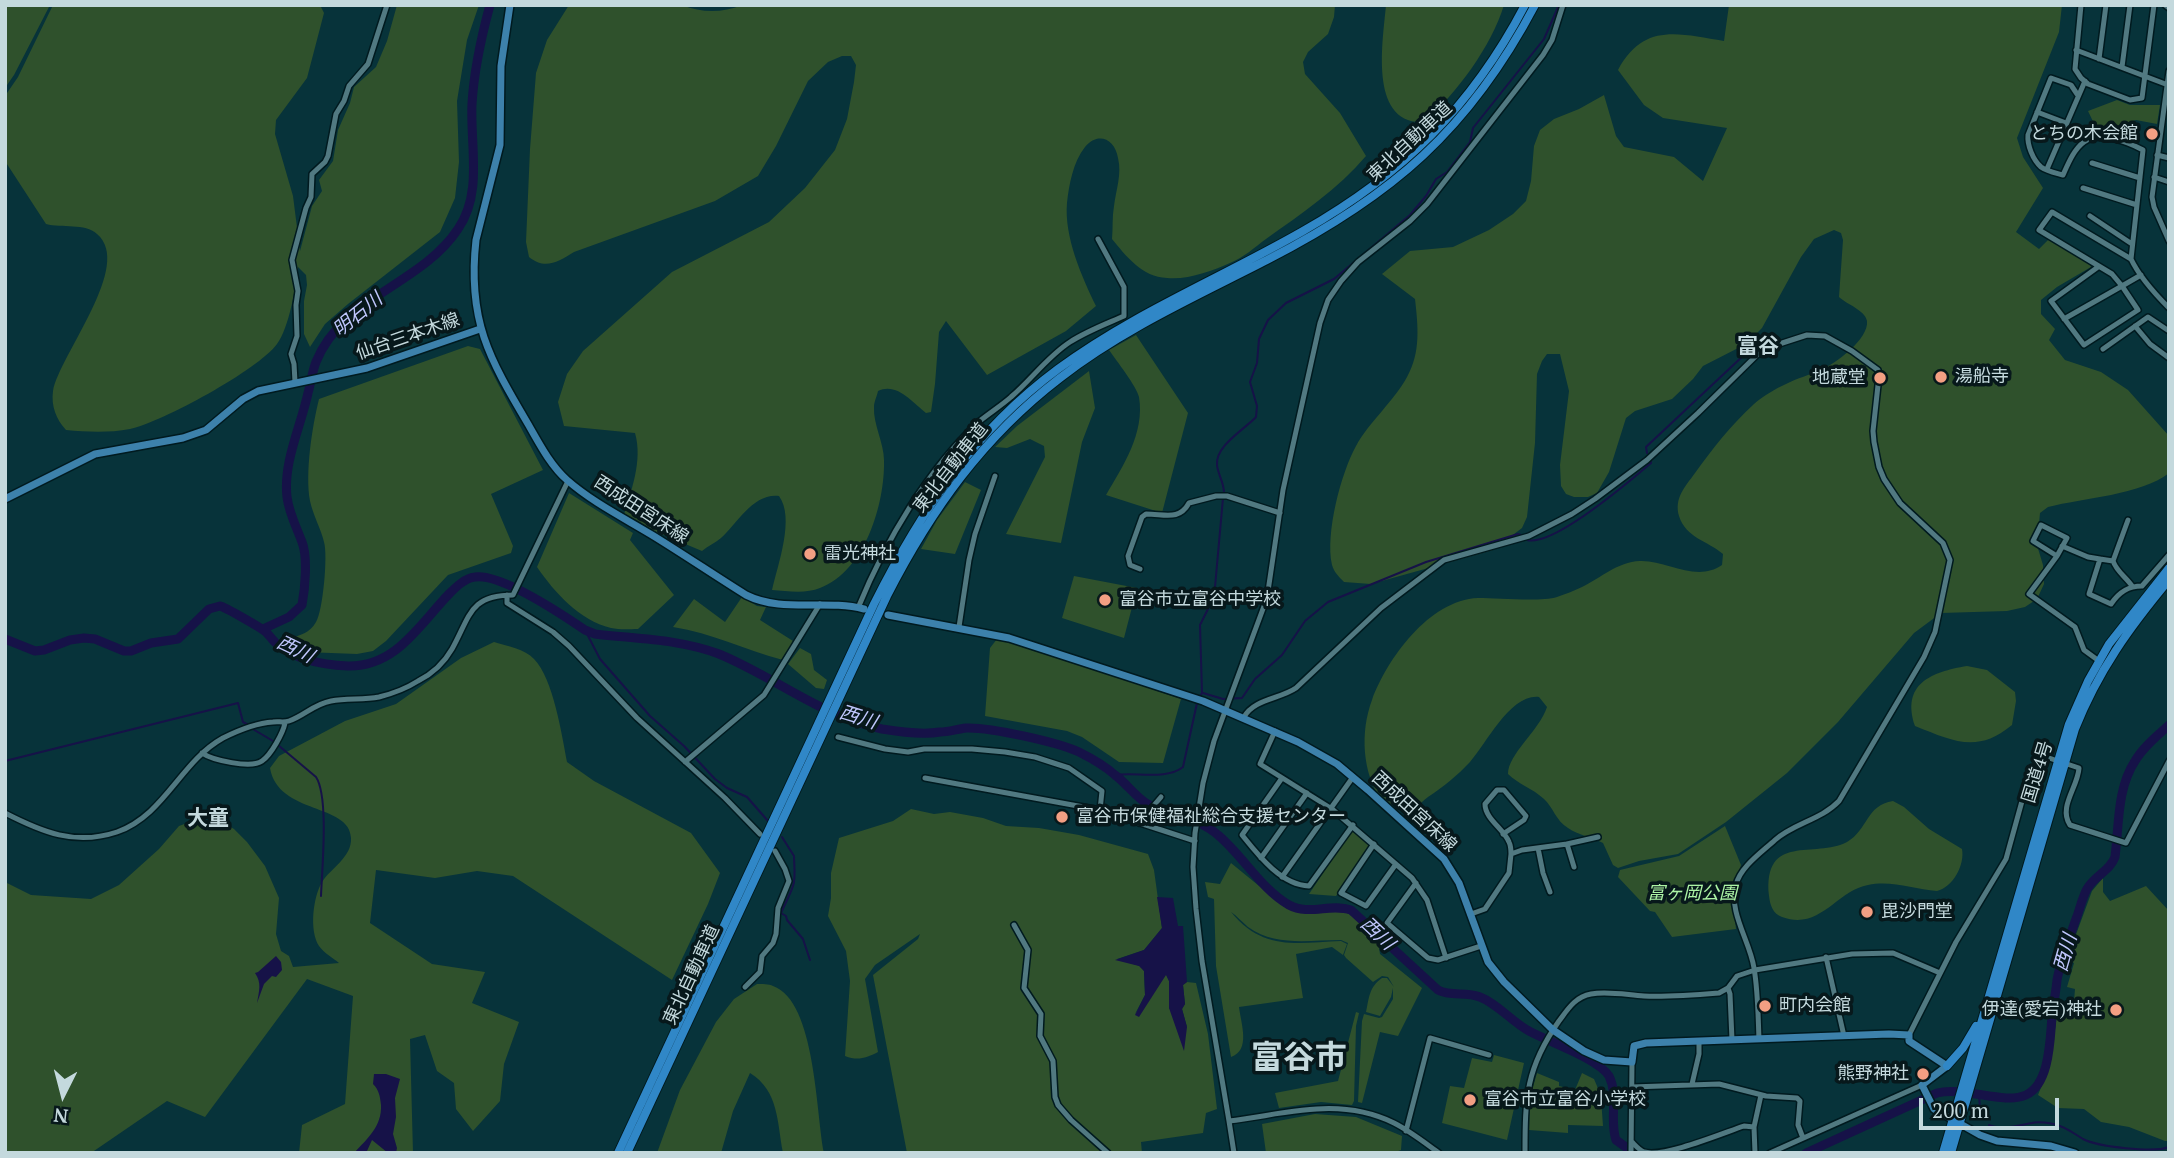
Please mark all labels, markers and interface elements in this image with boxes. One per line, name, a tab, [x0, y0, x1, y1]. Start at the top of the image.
street label: 東北自動車道	[1363, 97, 1457, 187]
place label: とちの木会館	[2030, 123, 2138, 145]
marker: とちの木会館	[2144, 126, 2160, 142]
water label: 明石川	[329, 288, 387, 342]
street label: 仙台三本木線	[353, 309, 463, 365]
district label: 富谷	[1737, 334, 1779, 360]
place label: 湯船寺	[1955, 366, 2009, 388]
place label: 地蔵堂	[1812, 367, 1866, 389]
marker: 湯船寺	[1933, 369, 1949, 385]
marker: 地蔵堂	[1872, 370, 1888, 386]
street label: 東北自動車道	[909, 419, 993, 517]
street label: 西成田宮床線	[590, 472, 692, 548]
place label: 雷光神社	[824, 543, 896, 565]
marker: 雷光神社	[802, 546, 818, 562]
place label: 富谷市立富谷中学校	[1119, 589, 1281, 611]
marker: 富谷市立富谷中学校	[1097, 592, 1113, 608]
water label: 西川	[273, 631, 317, 669]
water label: 西川	[836, 702, 880, 734]
street label: 国道4号	[2018, 738, 2058, 806]
street label: 西成田宮床線	[1367, 767, 1461, 857]
district label: 大童	[187, 806, 229, 832]
place label: 富谷市保健福祉総合支援センター	[1076, 806, 1346, 828]
marker: 富谷市保健福祉総合支援センター	[1054, 809, 1070, 825]
park label: 富ヶ岡公園	[1647, 883, 1737, 905]
place label: 毘沙門堂	[1881, 901, 1953, 923]
marker: 毘沙門堂	[1859, 904, 1875, 920]
water label: 西川	[1355, 913, 1399, 955]
street label: 東北自動車道	[659, 921, 725, 1029]
water label: 西川	[2050, 932, 2082, 974]
place label: 町内会館	[1779, 995, 1851, 1017]
marker: 町内会館	[1757, 998, 1773, 1014]
place label: 伊達(愛宕)神社	[1982, 999, 2102, 1021]
marker: 伊達(愛宕)神社	[2108, 1002, 2124, 1018]
district label: 富谷市	[1251, 1040, 1347, 1078]
north arrow	[28, 1060, 98, 1130]
place label: 熊野神社	[1837, 1063, 1909, 1085]
marker: 熊野神社	[1915, 1066, 1931, 1082]
scale bar	[1922, 1084, 2062, 1128]
place label: 富谷市立富谷小学校	[1484, 1089, 1646, 1111]
marker: 富谷市立富谷小学校	[1462, 1092, 1478, 1108]
text: 200 m	[1932, 1096, 1989, 1124]
text: N	[52, 1103, 69, 1130]

